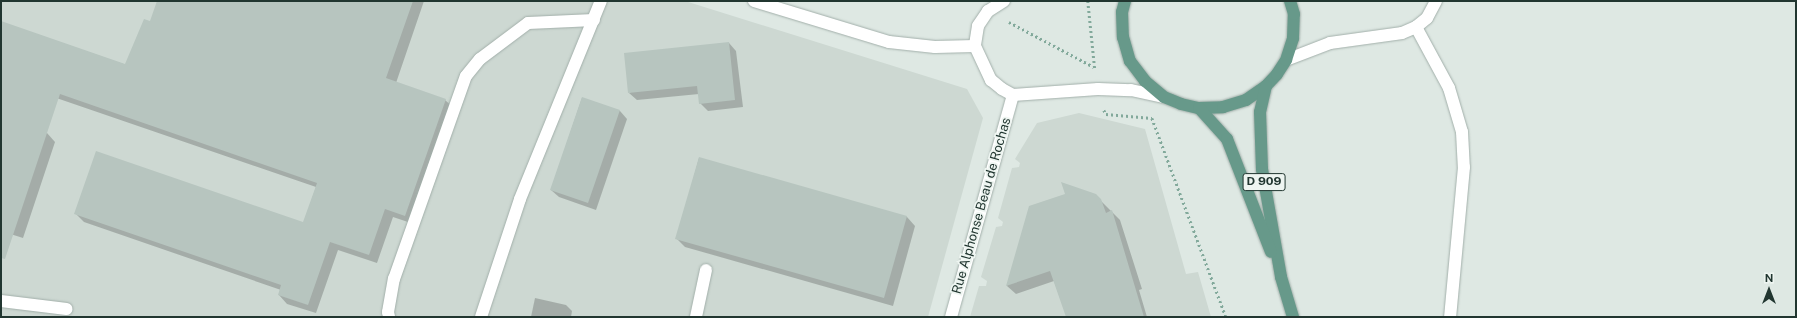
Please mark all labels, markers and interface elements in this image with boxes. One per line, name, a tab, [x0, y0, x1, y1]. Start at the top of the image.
street label: Rue Alphonse Beau de Rochas	[949, 116, 1015, 296]
road number: D 909	[1242, 172, 1286, 192]
north arrow	[1749, 270, 1789, 310]
text: N	[1765, 272, 1773, 284]

